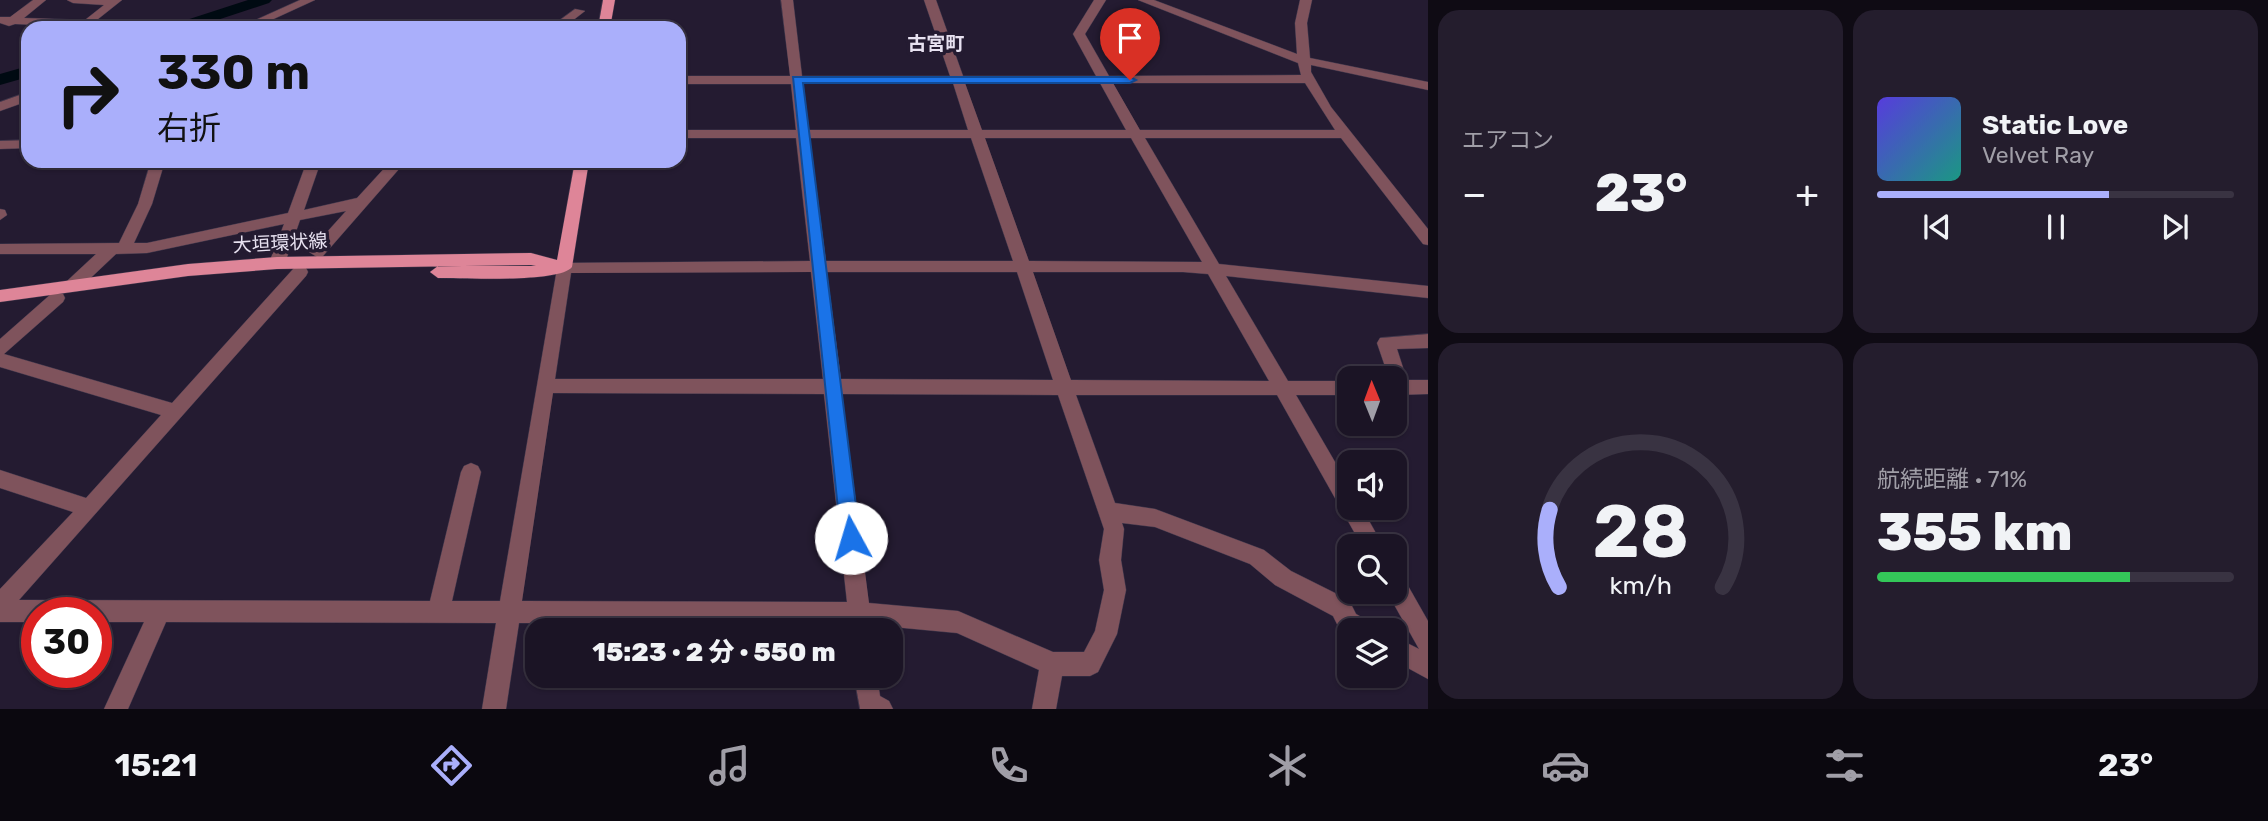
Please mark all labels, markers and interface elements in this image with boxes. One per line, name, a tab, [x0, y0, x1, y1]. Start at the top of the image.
pin	[1100, 8, 1160, 80]
icon: arrive	[1111, 19, 1149, 57]
district label: 古宮町	[907, 32, 965, 55]
text: 330 m	[157, 43, 310, 101]
icon: right	[42, 49, 133, 140]
text: 右折	[157, 109, 221, 147]
text: Static Love	[1982, 110, 2128, 141]
text: エアコン	[1462, 126, 1554, 154]
text: Velvet Ray	[1982, 141, 2094, 169]
text: 23°	[1595, 162, 1687, 224]
text: −	[1462, 171, 1487, 217]
text: +	[1795, 171, 1819, 217]
icon: previous	[1918, 208, 1956, 246]
icon: pause	[2037, 208, 2075, 246]
icon: next	[2156, 208, 2194, 246]
street label: 大垣環状線	[232, 229, 328, 257]
north arrow	[1337, 366, 1407, 436]
map controls	[1337, 366, 1407, 688]
button: sound	[1337, 450, 1407, 520]
text: 航続距離 · 71%	[1877, 465, 2027, 493]
text: 28	[1592, 489, 1689, 575]
position arrow	[814, 501, 888, 575]
text: 355 km	[1877, 501, 2073, 563]
button: search	[1337, 534, 1407, 604]
text: km/h	[1609, 571, 1672, 600]
speed limit sign: 30	[21, 597, 112, 688]
button: layers	[1337, 618, 1407, 688]
text: 15:23 · 2 分 · 550 m	[592, 637, 836, 668]
icon: directions	[427, 741, 476, 790]
icon: music	[705, 741, 754, 790]
icon: phone	[984, 741, 1033, 790]
icon: climate	[1263, 741, 1312, 790]
icon: car	[1541, 741, 1590, 790]
icon: filters	[1820, 741, 1869, 790]
text: 15:21	[115, 746, 197, 784]
text: 23°	[2098, 746, 2153, 784]

